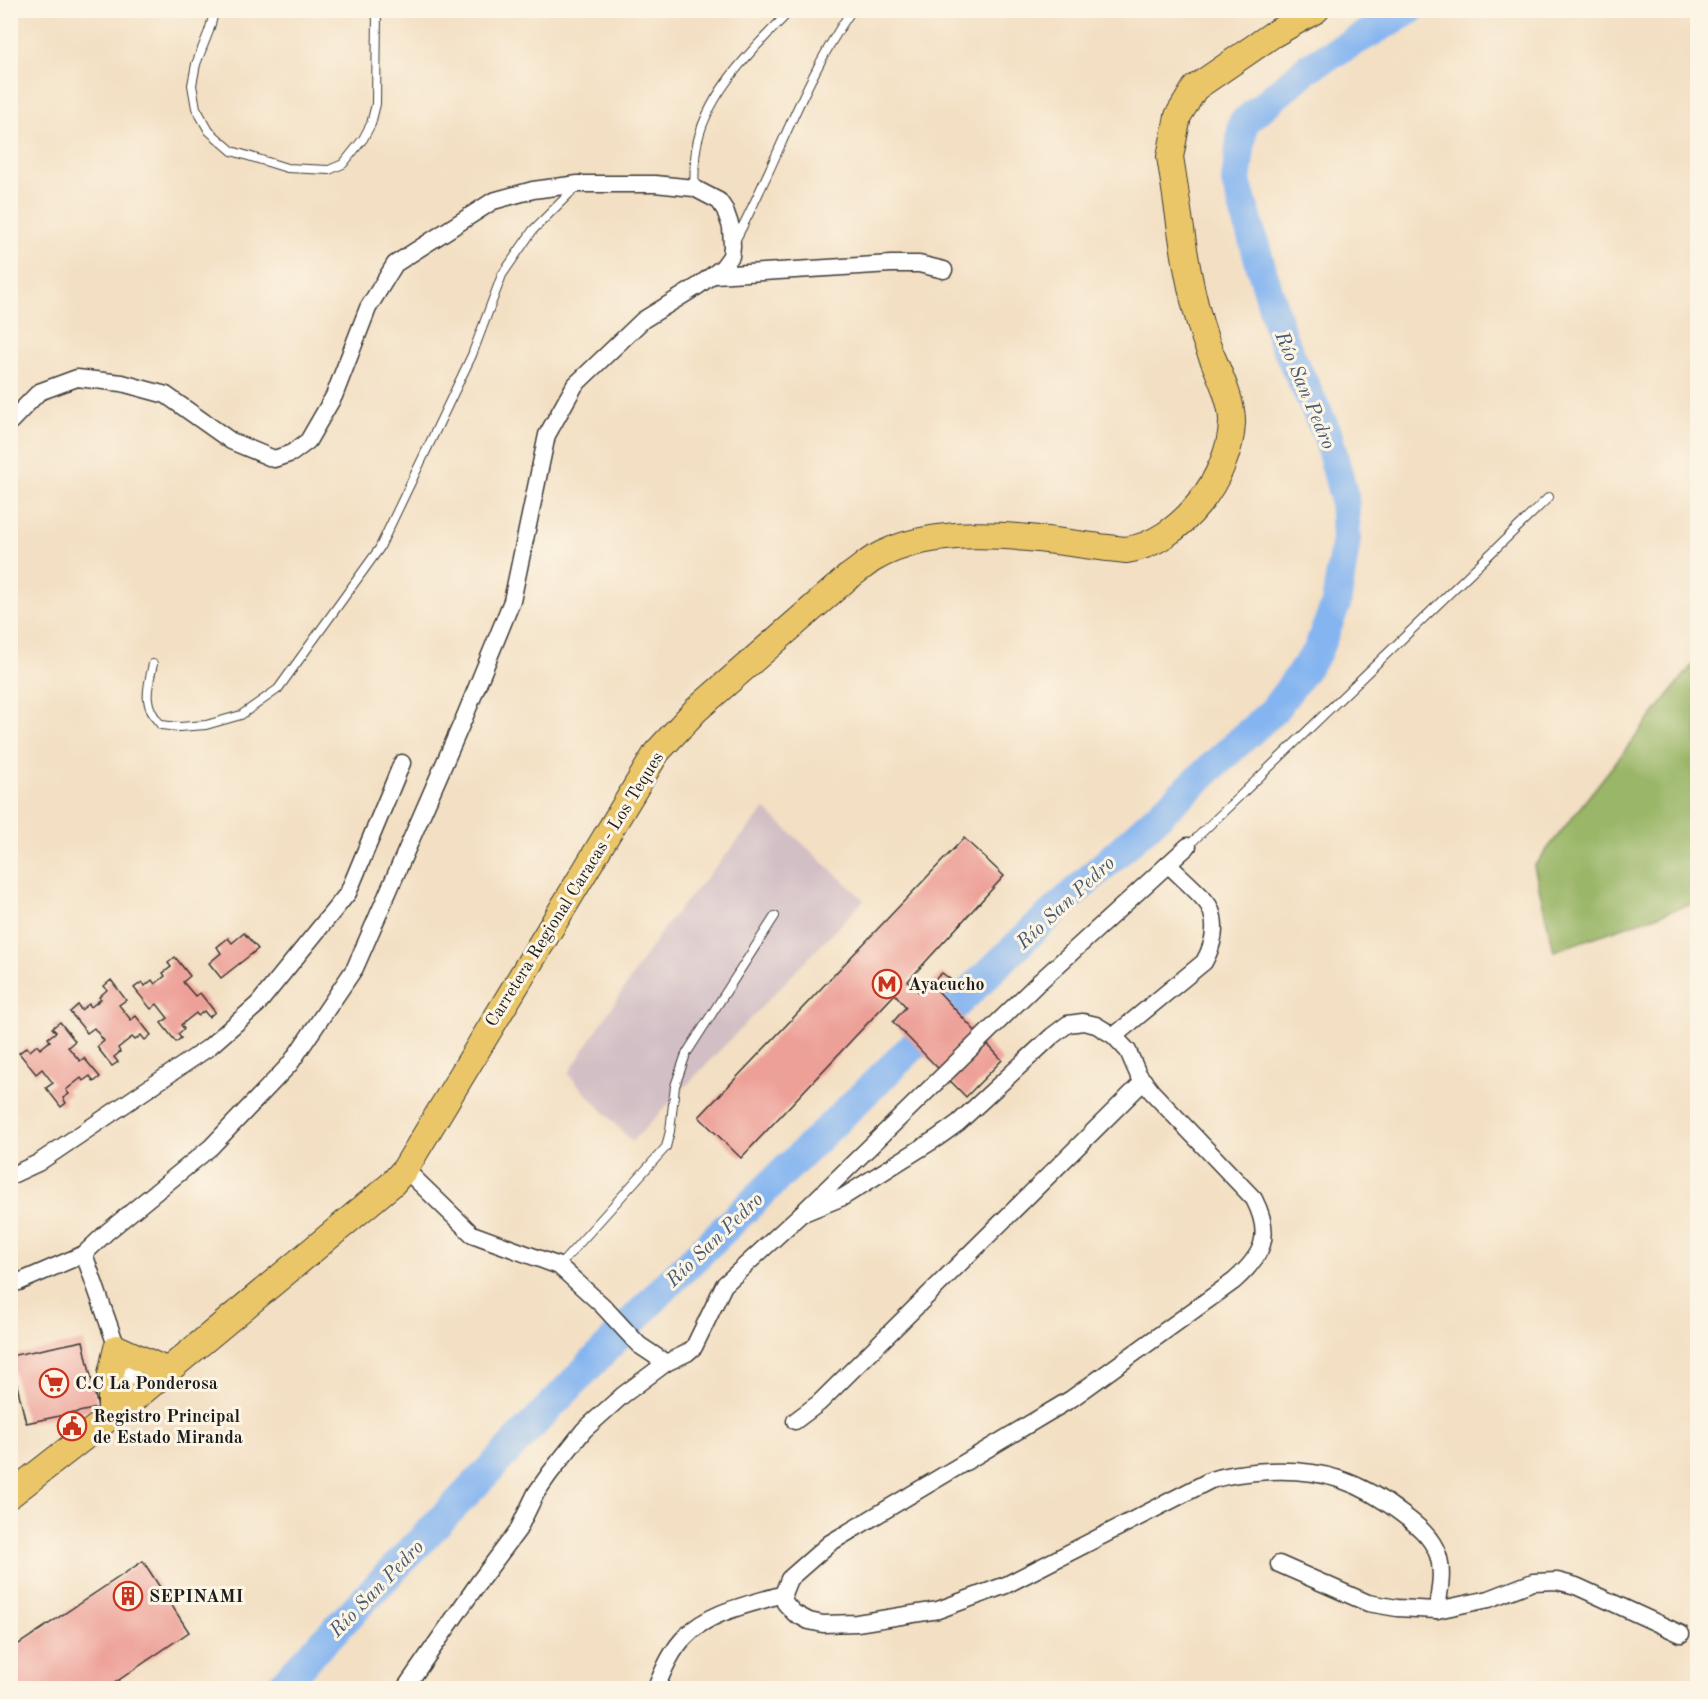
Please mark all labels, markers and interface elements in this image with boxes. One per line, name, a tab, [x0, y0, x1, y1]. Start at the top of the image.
water label: Río San Pedro	[1270, 328, 1338, 453]
street label: Carretera Regional Caracas - Los Teques	[482, 749, 667, 1030]
water label: Río San Pedro	[1013, 853, 1119, 954]
metro station icon: Ayacucho	[871, 968, 903, 1000]
place label: Ayacucho	[908, 976, 985, 994]
water label: Río San Pedro	[662, 1190, 768, 1292]
supermarket icon: C.C La Ponderosa	[38, 1367, 70, 1399]
place label: C.C La Ponderosa	[75, 1375, 218, 1393]
place label: Registro Principal de Estado Miranda	[93, 1408, 243, 1447]
public building icon: Registro Principal de Estado Miranda	[56, 1410, 88, 1442]
water label: Río San Pedro	[326, 1537, 428, 1642]
building icon: SEPINAMI	[112, 1580, 144, 1612]
place label: SEPINAMI	[149, 1588, 244, 1606]

